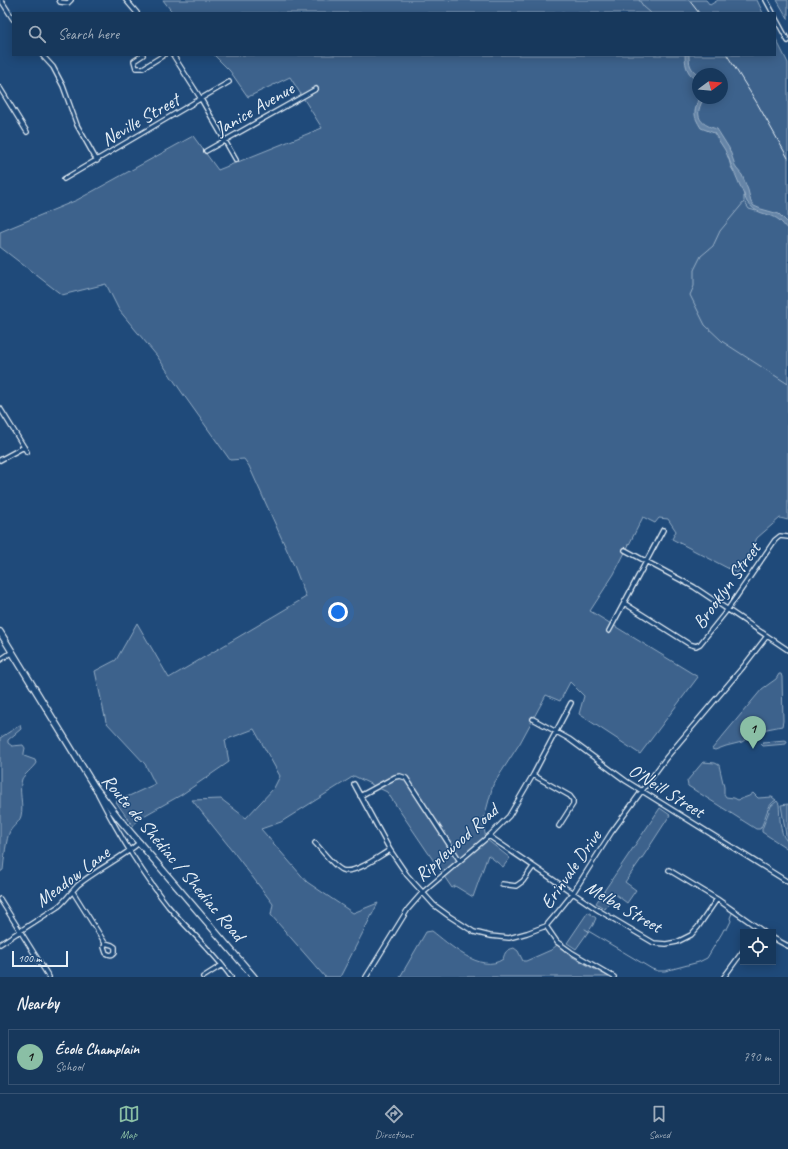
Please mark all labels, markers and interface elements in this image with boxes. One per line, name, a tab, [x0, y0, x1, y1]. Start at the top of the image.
search box	[12, 12, 776, 56]
icon: search	[26, 23, 48, 45]
text: Search here	[58, 25, 119, 44]
north arrow	[692, 68, 728, 104]
street label: Janice Avenue	[210, 76, 300, 142]
street label: Neville Street	[97, 87, 186, 152]
street label: Brooklyn Street	[687, 536, 767, 633]
your location	[328, 602, 348, 622]
pin: 1	[740, 716, 766, 749]
street label: O'Neill Street	[624, 758, 710, 824]
street label: Route de Shédiac / Shediac Road	[96, 769, 252, 949]
street label: Ripplewood Road	[410, 797, 506, 887]
street label: Erinvale Drive	[535, 824, 608, 914]
street label: Meadow Lane	[31, 840, 116, 913]
street label: Melba Street	[581, 875, 668, 939]
map controls	[740, 929, 776, 965]
button: locate	[740, 929, 776, 965]
scale bar	[12, 949, 68, 968]
text: 100 m	[18, 951, 42, 965]
text: Nearby	[16, 993, 59, 1014]
text: École Champlain	[55, 1040, 139, 1059]
text: 1	[27, 1049, 33, 1065]
text: 790 m	[743, 1049, 771, 1065]
text: School	[55, 1059, 83, 1075]
tab: Map	[118, 1103, 140, 1141]
tab: Directions	[375, 1103, 413, 1141]
tab: Saved	[648, 1103, 670, 1141]

